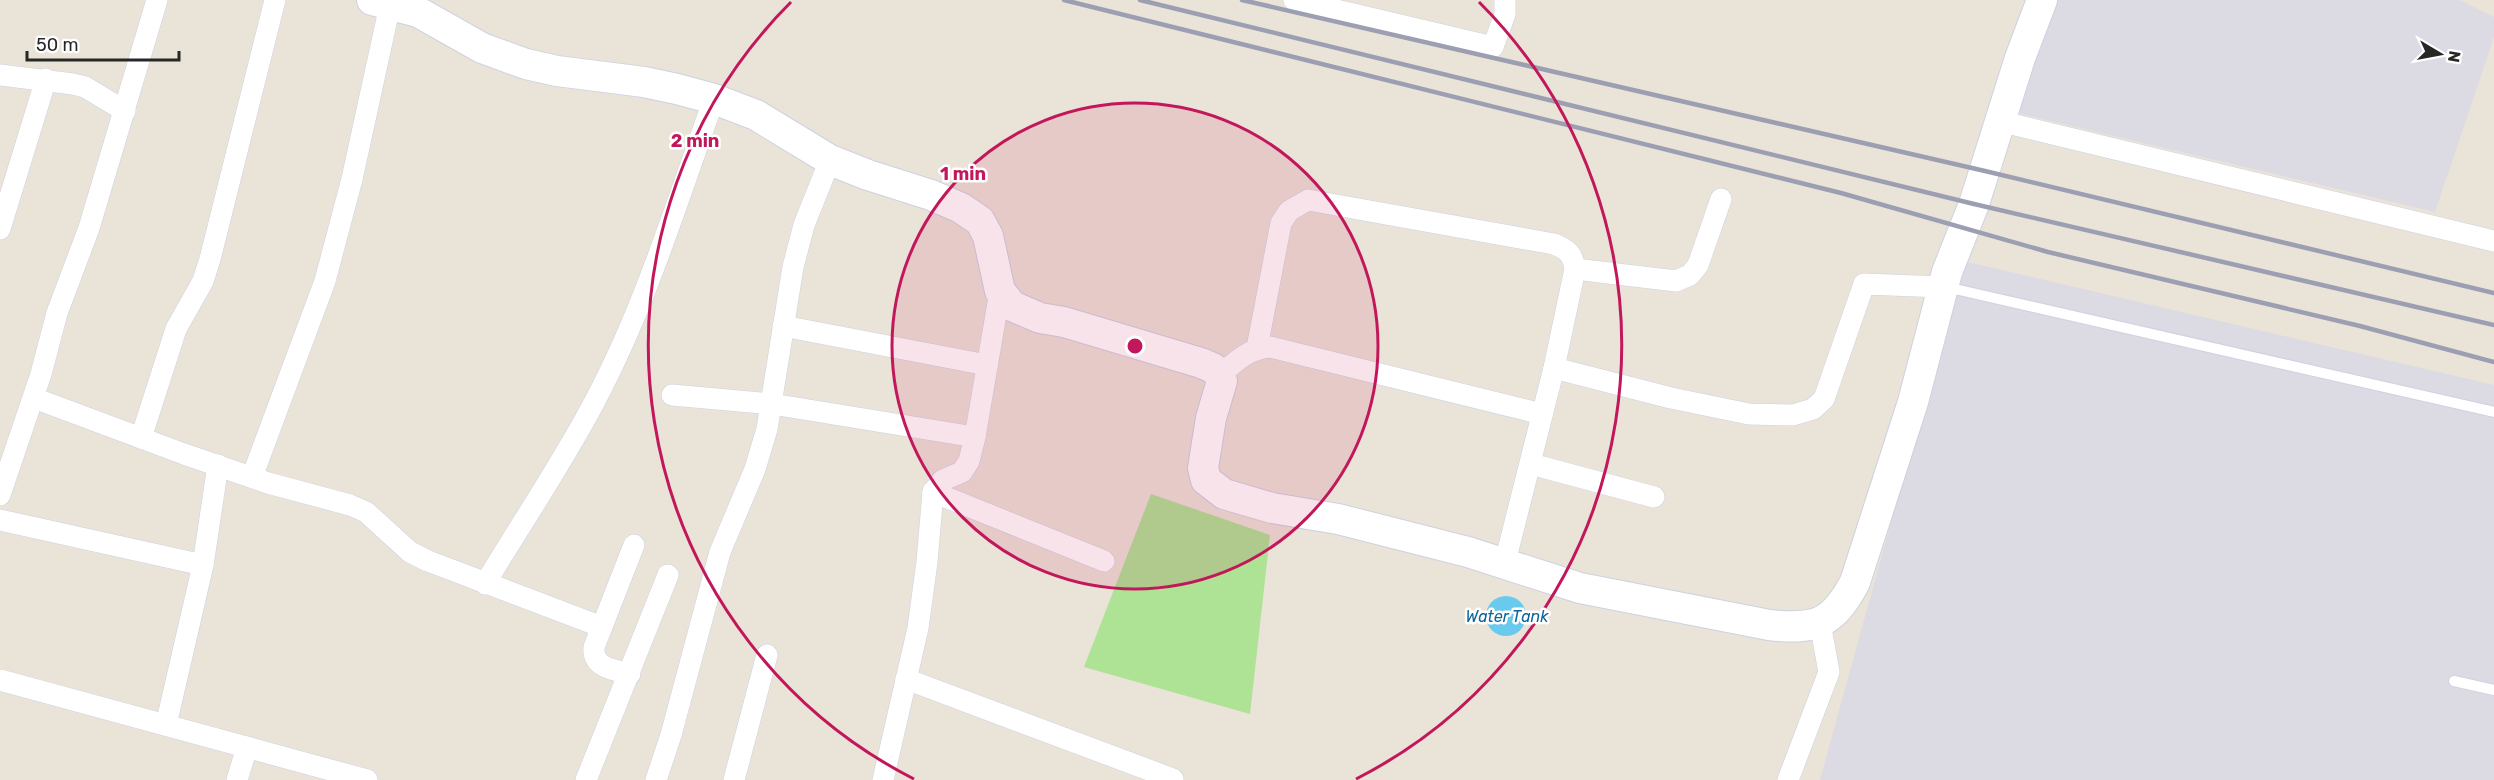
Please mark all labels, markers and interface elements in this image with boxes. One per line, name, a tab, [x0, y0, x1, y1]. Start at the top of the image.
scale bar	[27, 24, 178, 62]
north arrow	[2410, 24, 2470, 84]
text: 50 m	[36, 34, 79, 56]
text: N	[2444, 49, 2465, 64]
text: 2 min	[671, 130, 719, 152]
text: 1 min	[940, 163, 986, 185]
centre of rings	[1125, 336, 1145, 356]
water label: Water Tank	[1466, 607, 1549, 626]

